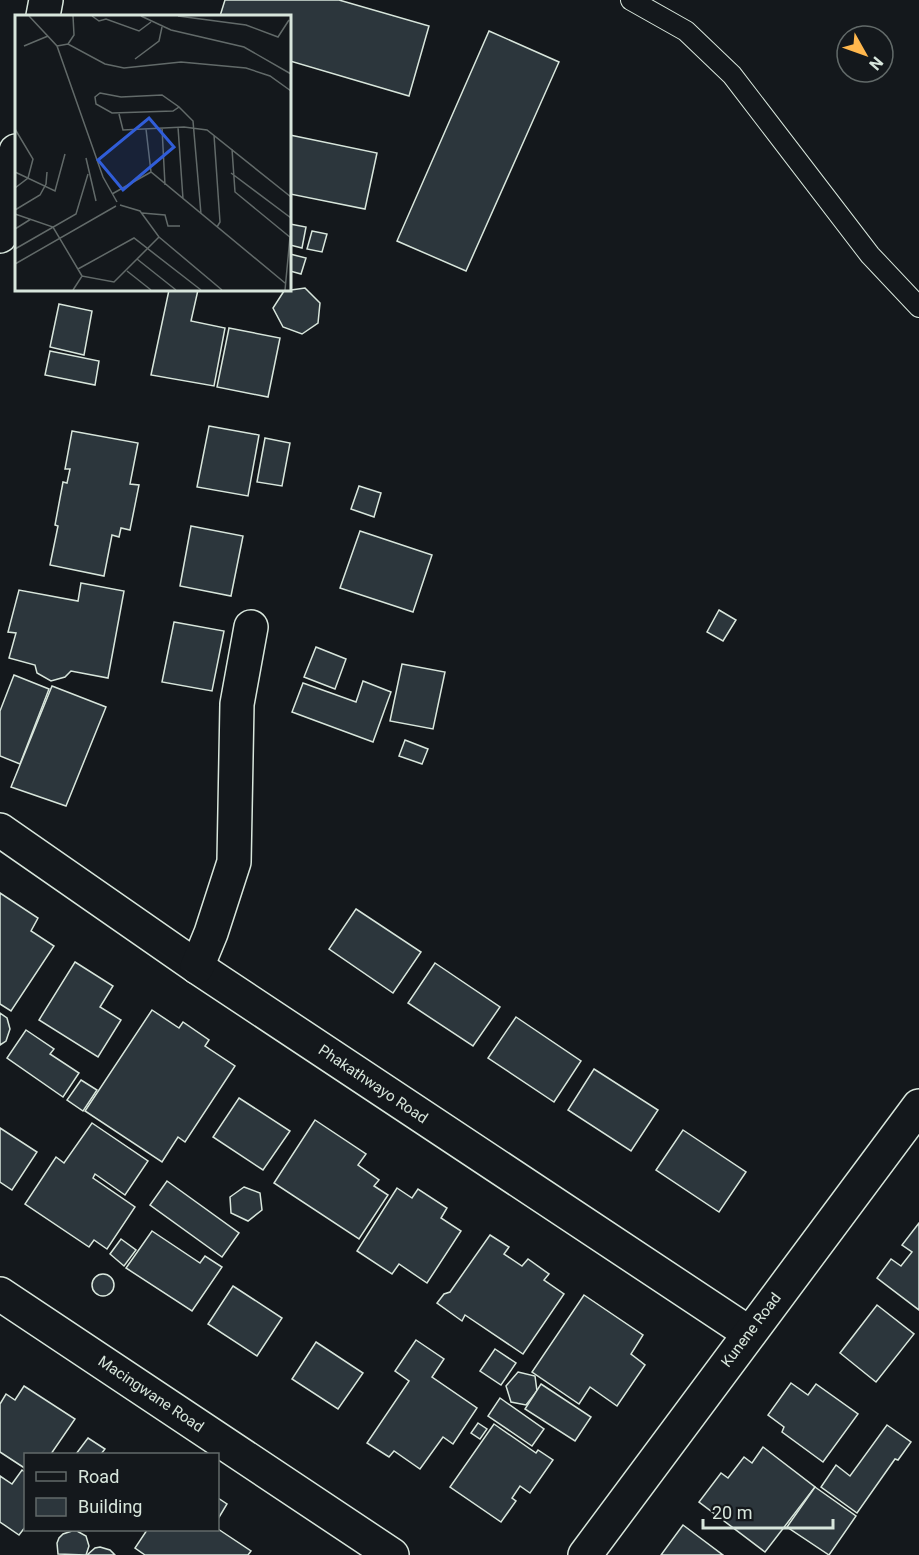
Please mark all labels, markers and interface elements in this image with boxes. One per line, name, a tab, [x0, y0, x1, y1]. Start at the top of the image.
inset map	[15, 15, 291, 291]
north arrow	[835, 24, 895, 84]
text: N	[865, 53, 887, 74]
street label: Phakathwayo Road	[315, 1041, 431, 1127]
street label: Kunene Road	[717, 1289, 785, 1371]
street label: Macingwane Road	[95, 1352, 207, 1436]
legend	[24, 1453, 219, 1531]
text: Road	[78, 1466, 119, 1487]
scale bar	[703, 1492, 834, 1530]
text: Building	[78, 1496, 142, 1517]
text: 20 m	[712, 1502, 752, 1523]

